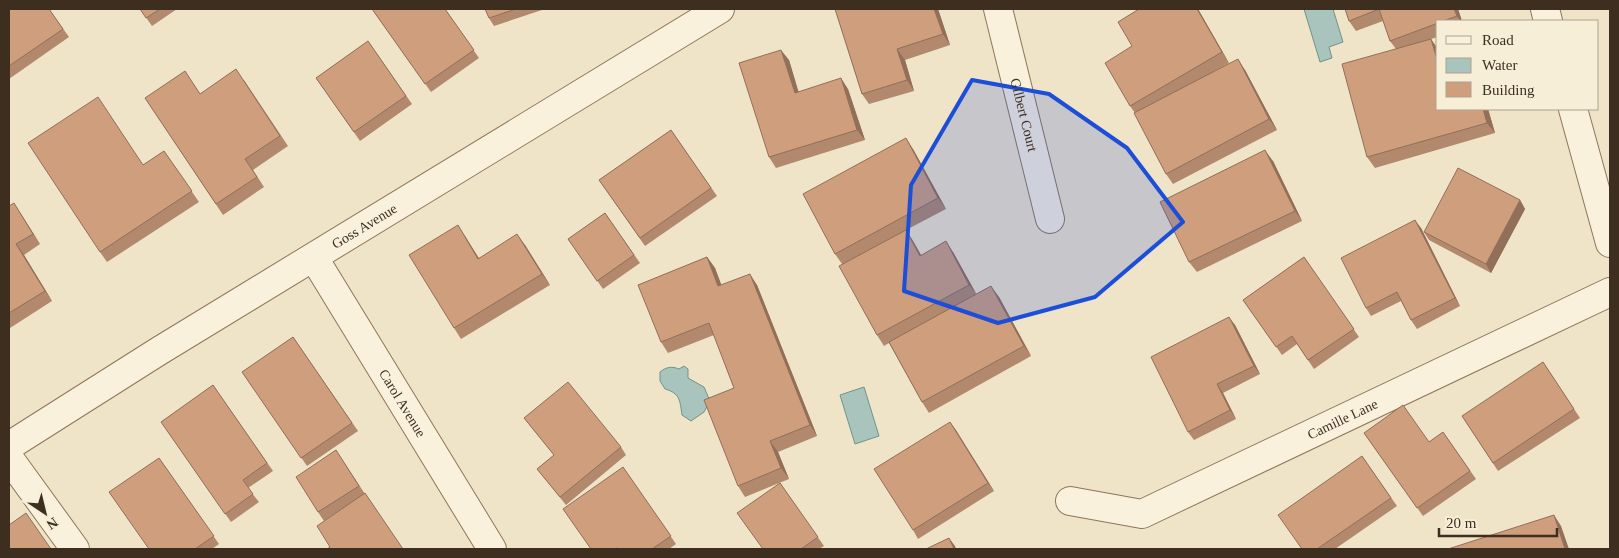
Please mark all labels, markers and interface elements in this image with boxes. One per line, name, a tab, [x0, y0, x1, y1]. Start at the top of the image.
legend	[1436, 20, 1599, 110]
text: Road	[1482, 32, 1514, 48]
text: Water	[1482, 57, 1517, 73]
street label: Gilbert Court	[1008, 77, 1041, 153]
text: Building	[1482, 82, 1535, 98]
street label: Goss Avenue	[329, 200, 399, 251]
street label: Carol Avenue	[376, 367, 429, 440]
street label: Camille Lane	[1305, 396, 1380, 442]
north arrow	[20, 488, 70, 538]
scale bar	[1439, 506, 1556, 538]
text: N	[44, 514, 61, 532]
text: 20 m	[1446, 515, 1477, 531]

